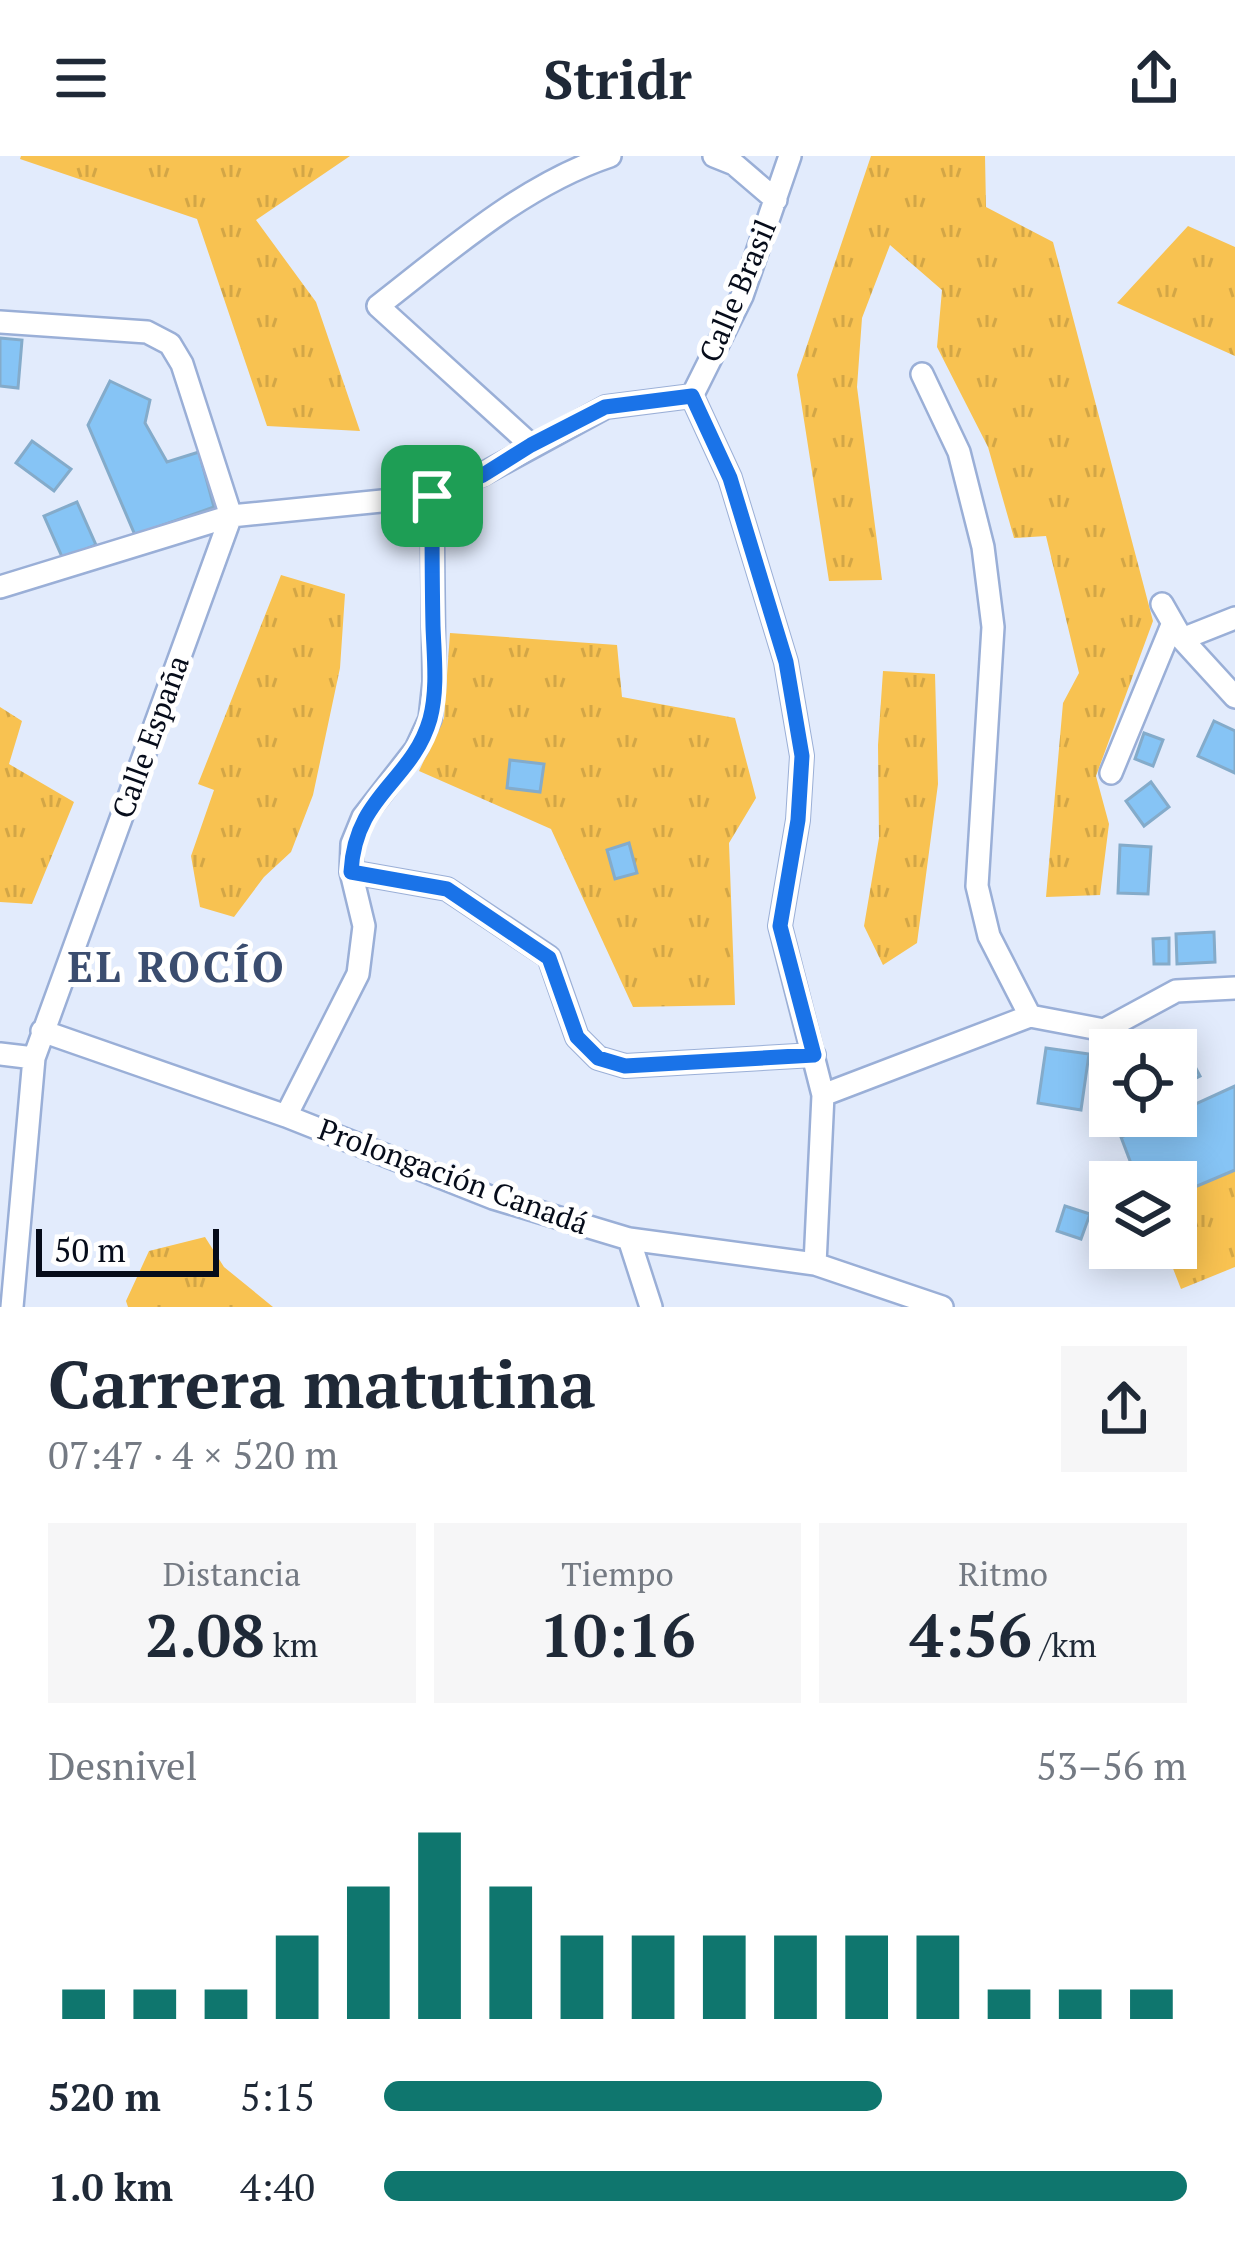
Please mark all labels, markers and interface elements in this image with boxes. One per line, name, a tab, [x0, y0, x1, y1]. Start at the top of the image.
text: Stridr	[543, 43, 692, 114]
icon: menu	[48, 45, 114, 111]
icon: share	[1121, 45, 1187, 111]
street label: Calle Brasil	[689, 213, 785, 368]
pin	[381, 445, 483, 547]
icon: arrive	[399, 463, 465, 529]
street label: Calle España	[102, 650, 198, 824]
district label: EL ROCÍO	[67, 938, 287, 994]
map controls	[1089, 1029, 1197, 1269]
button: locate	[1089, 1029, 1197, 1137]
street label: Prolongación Canadá	[313, 1109, 594, 1243]
button: layers	[1089, 1161, 1197, 1269]
scale bar	[36, 1223, 219, 1276]
text: 50 m	[54, 1228, 126, 1271]
text: Carrera matutina	[48, 1339, 596, 1427]
button: share	[1061, 1346, 1187, 1472]
text: 07:47 · 4 × 520 m	[48, 1428, 338, 1480]
text: Distancia	[163, 1552, 301, 1595]
text: Tiempo	[561, 1552, 674, 1595]
text: Ritmo	[958, 1552, 1048, 1595]
text: 2.08	[145, 1595, 265, 1674]
text: 10:16	[539, 1595, 696, 1674]
text: 4:56	[910, 1595, 1032, 1674]
text: km	[265, 1623, 318, 1666]
text: /km	[1032, 1623, 1097, 1666]
text: Desnivel	[48, 1739, 197, 1791]
text: 53–56 m	[1036, 1739, 1187, 1791]
text: 520 m	[48, 2070, 161, 2122]
text: 5:15	[240, 2070, 315, 2122]
text: 1.0 km	[48, 2160, 173, 2212]
text: 4:40	[240, 2160, 315, 2212]

